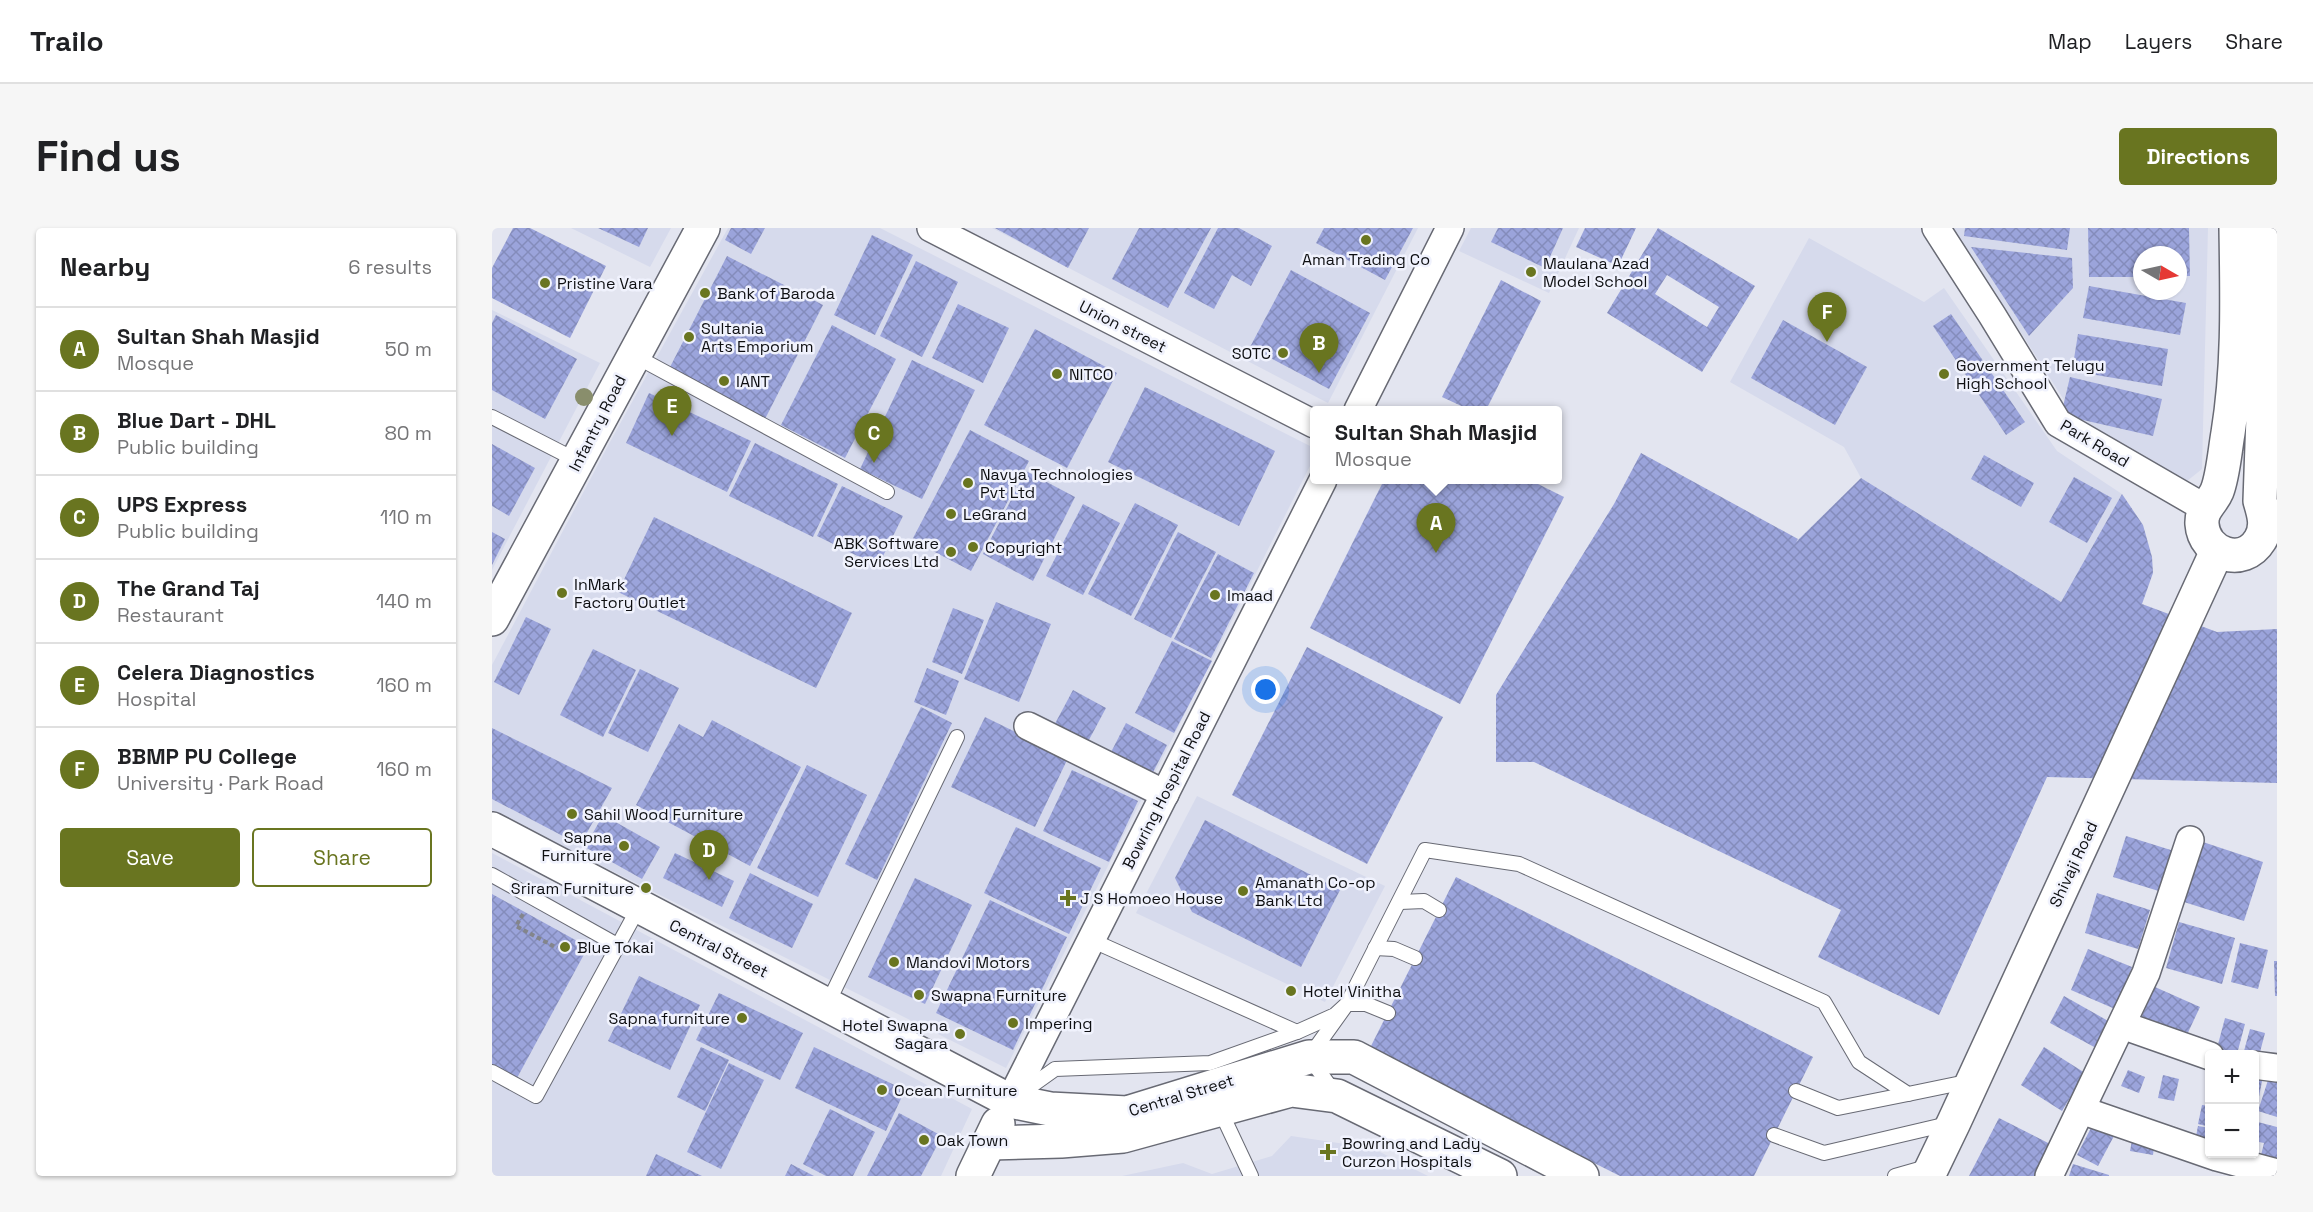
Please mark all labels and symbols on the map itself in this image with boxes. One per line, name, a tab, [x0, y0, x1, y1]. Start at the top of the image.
marker: Aman Trading Co	[1359, 233, 1373, 247]
north arrow	[2133, 246, 2187, 300]
place label: Aman Trading Co	[1302, 249, 1430, 270]
place label: Maulana Azad Model School	[1543, 253, 1649, 292]
marker: Maulana Azad Model School	[1524, 265, 1538, 279]
place label: Pristine Vara	[557, 273, 653, 294]
marker: Pristine Vara	[538, 276, 552, 290]
place label: Bank of Baroda	[717, 283, 835, 304]
marker: Bank of Baroda	[698, 286, 712, 300]
pin: F	[1808, 292, 1846, 342]
street label: Union street	[1075, 295, 1170, 357]
place label: Sultania Arts Emporium	[701, 318, 813, 357]
pin: B	[1300, 324, 1338, 373]
marker: Sultania Arts Emporium	[682, 330, 696, 344]
place label: SOTC	[1232, 343, 1271, 364]
marker: SOTC	[1276, 346, 1290, 360]
place label: Government Telugu High School	[1956, 355, 2105, 394]
place label: NITCO	[1069, 364, 1113, 385]
marker: NITCO	[1050, 367, 1064, 381]
marker: Government Telugu High School	[1937, 367, 1951, 381]
street label: Infantry Road	[564, 371, 631, 475]
place label: IANT	[736, 371, 770, 392]
marker: IANT	[717, 374, 731, 388]
pin: E	[652, 386, 692, 436]
pin: C	[854, 414, 893, 463]
street label: Park Road	[2056, 415, 2133, 472]
place label: Navya Technologies Pvt Ltd	[980, 464, 1133, 503]
marker: Navya Technologies Pvt Ltd	[961, 476, 975, 490]
place label: LeGrand	[963, 504, 1027, 525]
pin: A	[1416, 504, 1456, 553]
marker: LeGrand	[944, 507, 958, 521]
place label: ABK Software Services Ltd	[834, 533, 939, 572]
place label: Copyright	[985, 537, 1062, 558]
marker: Copyright	[966, 540, 980, 554]
marker: ABK Software Services Ltd	[944, 545, 958, 559]
place label: InMark Factory Outlet	[574, 574, 686, 613]
place label: Imaad	[1227, 585, 1273, 606]
marker: InMark Factory Outlet	[555, 586, 569, 600]
marker: Imaad	[1208, 588, 1222, 602]
your location	[1251, 675, 1280, 704]
street label: Bowring Hospital Road	[1118, 708, 1215, 873]
place label: Sahil Wood Furniture	[584, 804, 743, 825]
marker: Sahil Wood Furniture	[565, 807, 579, 821]
street label: Shivaji Road	[2044, 818, 2102, 911]
place label: Sapna Furniture	[541, 827, 612, 866]
pin: D	[690, 830, 728, 880]
marker: Sapna Furniture	[617, 839, 631, 853]
place label: Amanath Co-op Bank Ltd	[1255, 872, 1375, 911]
place label: Sriram Furniture	[511, 878, 634, 899]
marker: Sriram Furniture	[639, 881, 653, 895]
marker: Amanath Co-op Bank Ltd	[1236, 884, 1250, 898]
place label: J S Homoeo House	[1080, 888, 1223, 909]
marker: J S Homoeo House	[1061, 891, 1075, 905]
street label: Central Street	[666, 914, 772, 982]
place label: Blue Tokai	[577, 937, 654, 958]
marker: Blue Tokai	[558, 940, 572, 954]
place label: Mandovi Motors	[906, 952, 1030, 973]
marker: Mandovi Motors	[887, 955, 901, 969]
place label: Hotel Vinitha	[1303, 981, 1401, 1002]
marker: Hotel Vinitha	[1284, 984, 1298, 998]
place label: Swapna Furniture	[931, 985, 1067, 1006]
marker: Swapna Furniture	[912, 988, 926, 1002]
place label: Sapna furniture	[609, 1008, 730, 1029]
marker: Sapna furniture	[735, 1011, 749, 1025]
place label: Impering	[1025, 1013, 1092, 1034]
place label: Hotel Swapna Sagara	[842, 1015, 948, 1054]
marker: Impering	[1006, 1016, 1020, 1030]
marker: Hotel Swapna Sagara	[953, 1027, 967, 1041]
street label: Central Street	[1126, 1070, 1236, 1121]
place label: Ocean Furniture	[894, 1080, 1017, 1101]
marker: Ocean Furniture	[875, 1083, 889, 1097]
place label: Oak Town	[936, 1130, 1008, 1151]
marker: Oak Town	[917, 1133, 931, 1147]
place label: Bowring and Lady Curzon Hospitals	[1342, 1133, 1481, 1172]
marker: Bowring and Lady Curzon Hospitals	[1319, 1143, 1337, 1161]

